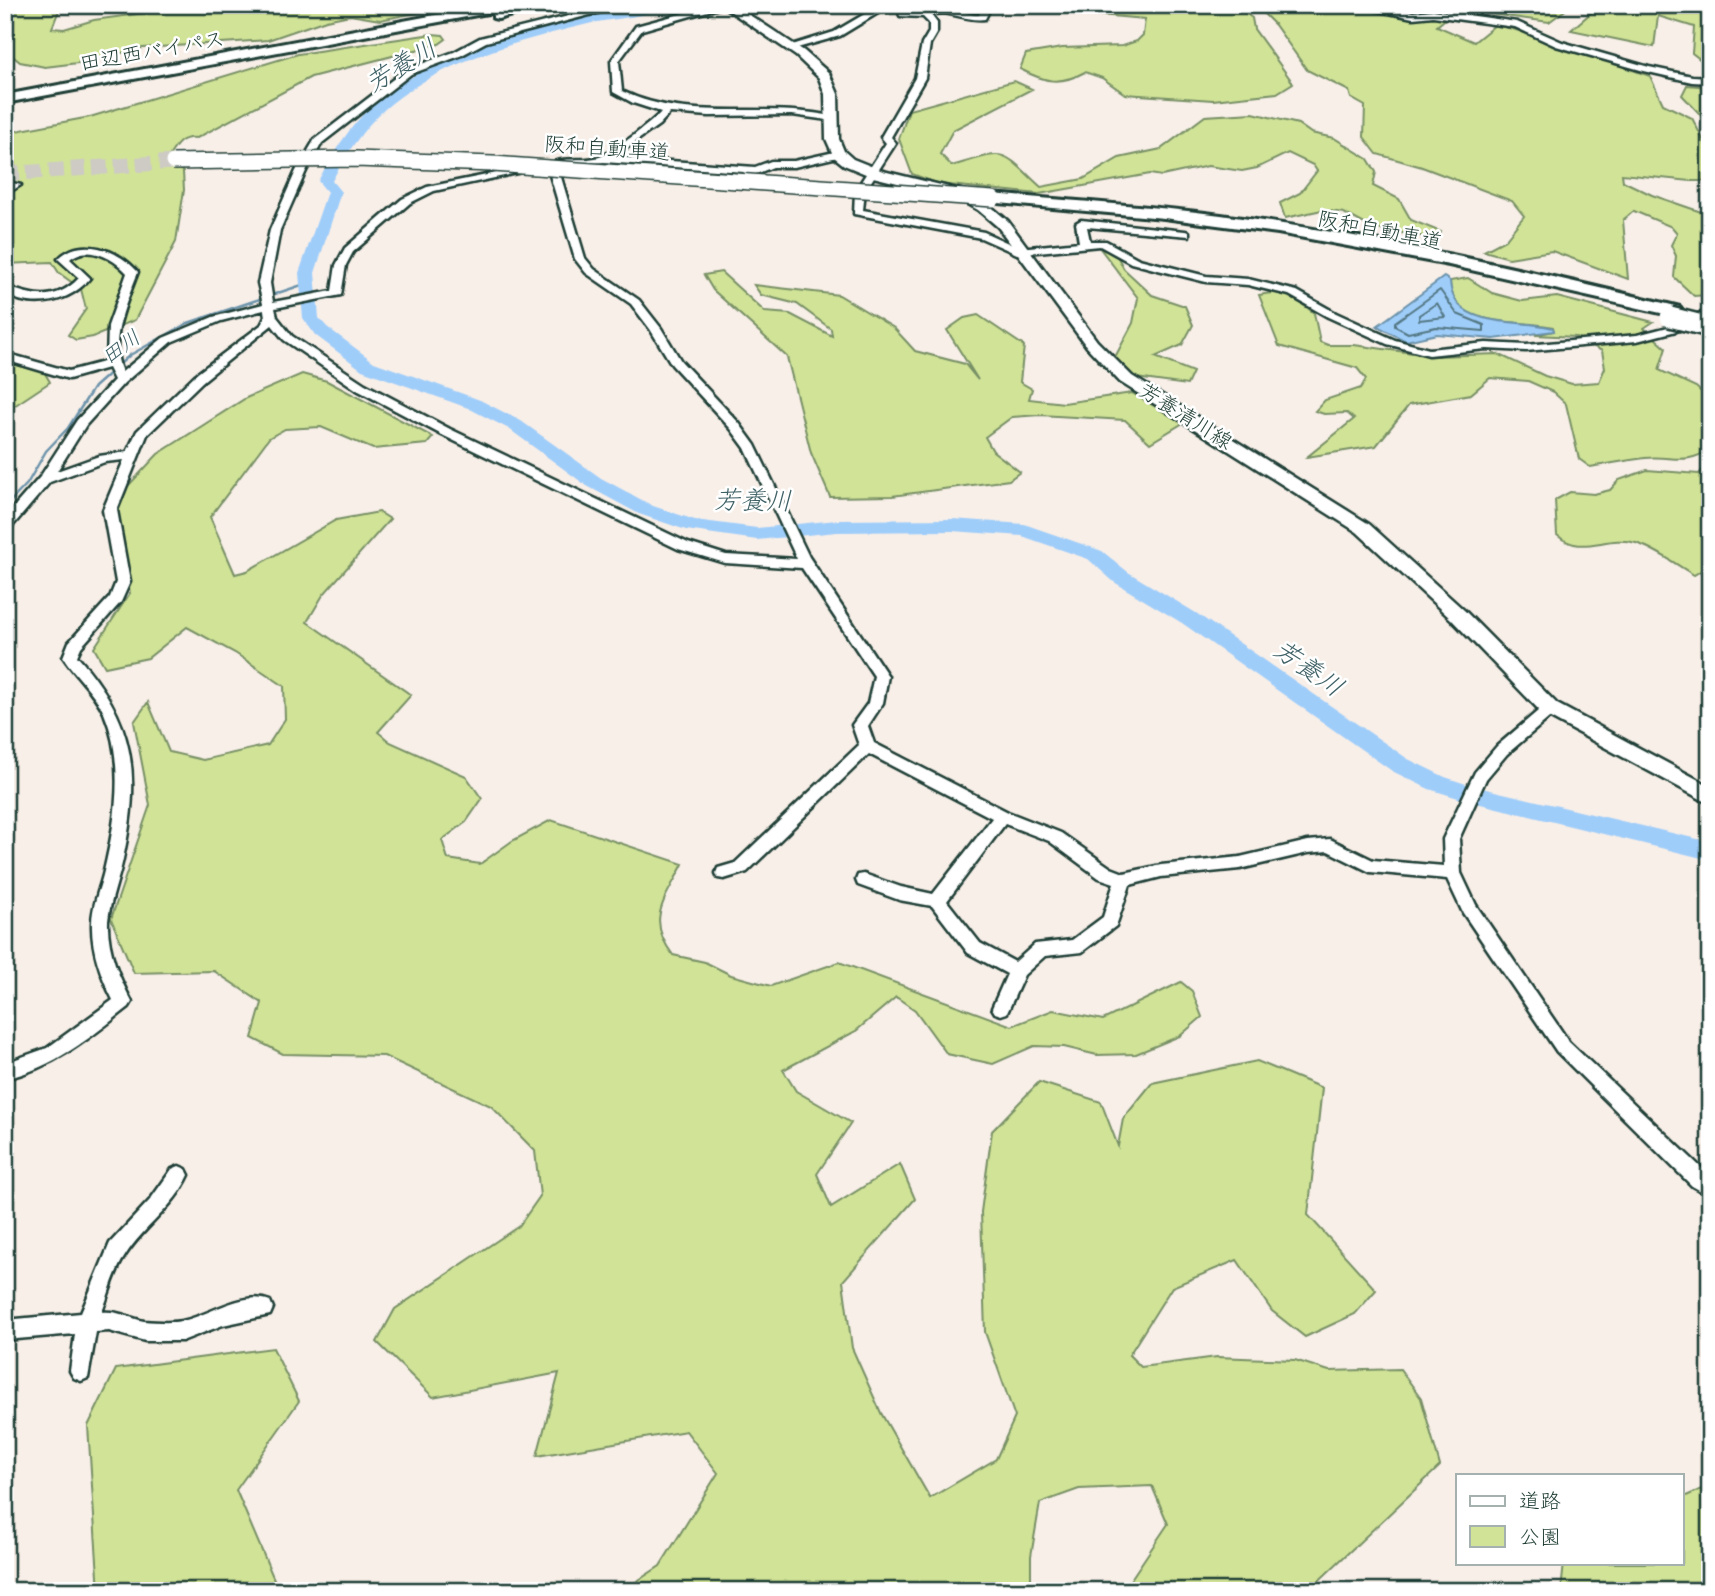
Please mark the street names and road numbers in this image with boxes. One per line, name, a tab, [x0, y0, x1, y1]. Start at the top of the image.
street label: 田辺西バイパス	[77, 24, 226, 76]
street label: 阪和自動車道	[543, 129, 671, 164]
street label: 阪和自動車道	[1316, 203, 1445, 254]
street label: 芳養清川線	[1135, 375, 1238, 454]

